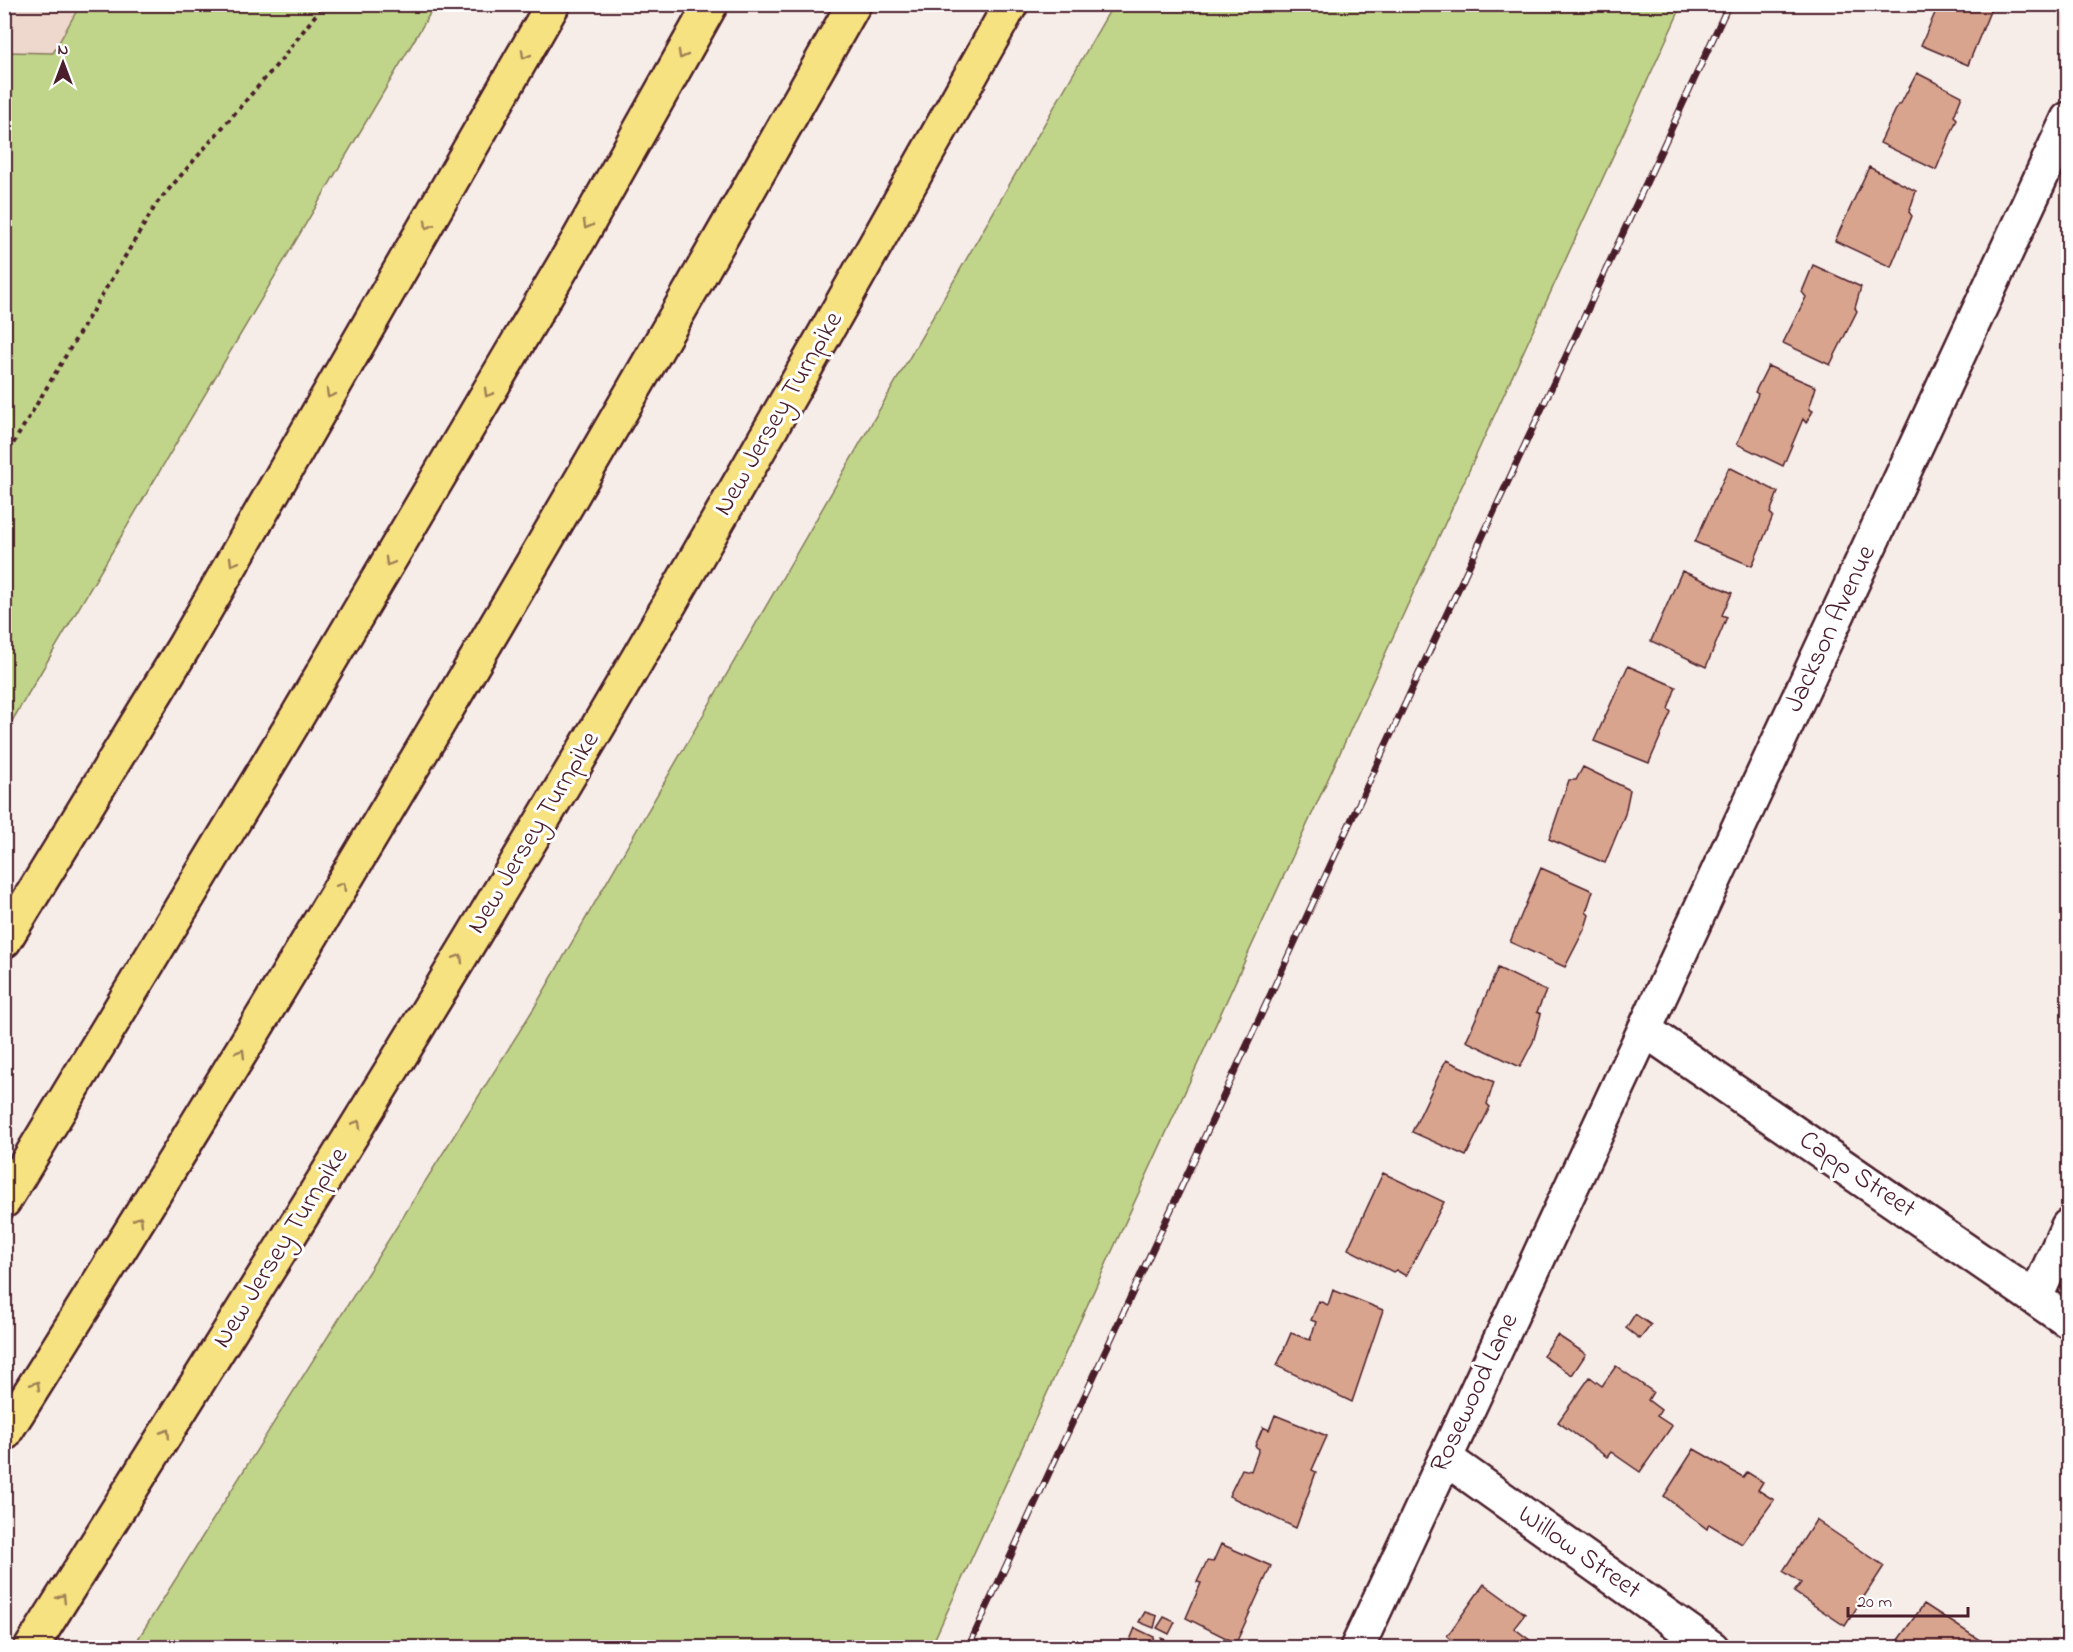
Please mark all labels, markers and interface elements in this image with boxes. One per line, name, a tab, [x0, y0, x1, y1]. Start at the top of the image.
north arrow	[33, 33, 93, 93]
text: N	[58, 38, 69, 62]
one-way arrow	[520, 49, 532, 60]
one-way arrow	[678, 49, 690, 60]
one-way arrow	[424, 219, 435, 229]
one-way arrow	[582, 219, 594, 229]
street label: New Jersey Turnpike	[705, 304, 854, 524]
one-way arrow	[484, 387, 495, 398]
one-way arrow	[326, 388, 338, 398]
street label: Jackson Avenue	[1775, 538, 1887, 719]
one-way arrow	[385, 555, 396, 566]
one-way arrow	[228, 556, 240, 567]
street label: New Jersey Turnpike	[458, 723, 611, 942]
one-way arrow	[334, 882, 346, 892]
one-way arrow	[451, 954, 463, 964]
one-way arrow	[233, 1049, 245, 1059]
one-way arrow	[350, 1120, 362, 1130]
street label: Capp Street	[1791, 1121, 1923, 1229]
street label: New Jersey Turnpike	[203, 1139, 359, 1356]
one-way arrow	[132, 1216, 144, 1226]
street label: Rosewood Lane	[1421, 1306, 1529, 1479]
one-way arrow	[28, 1381, 40, 1391]
one-way arrow	[159, 1429, 171, 1439]
street label: Willow Street	[1509, 1496, 1649, 1610]
scale bar	[1848, 1580, 1968, 1618]
text: 20 m	[1857, 1590, 1892, 1616]
one-way arrow	[55, 1594, 67, 1604]

